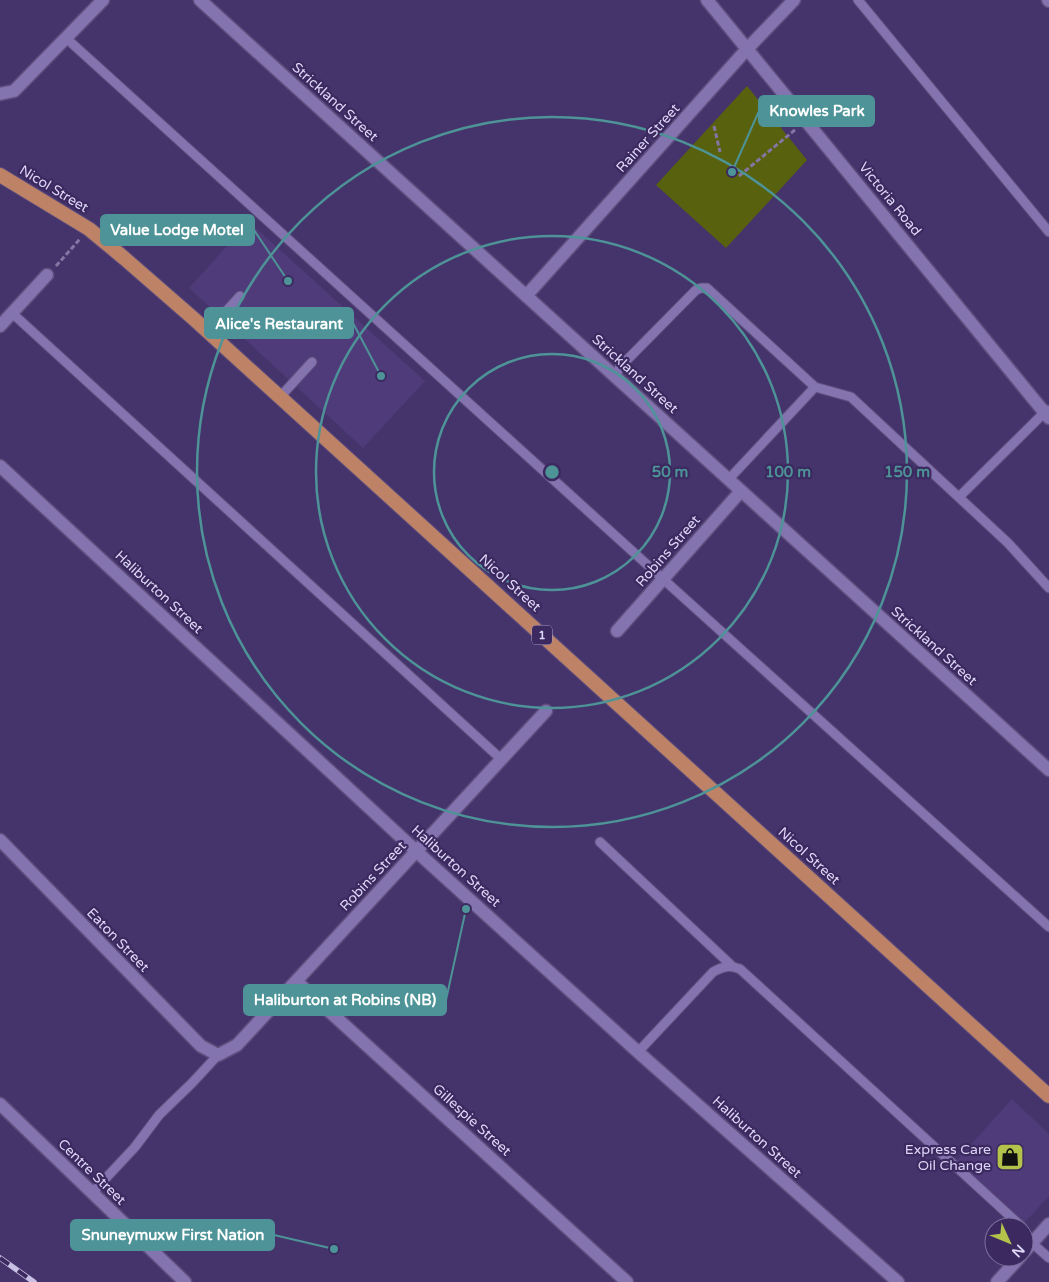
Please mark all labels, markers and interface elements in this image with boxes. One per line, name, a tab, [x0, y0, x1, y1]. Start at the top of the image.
street label: Strickland Street	[288, 59, 382, 146]
callout: Knowles Park	[759, 96, 874, 126]
street label: Rainer Street	[613, 100, 684, 176]
text: Knowles Park	[769, 102, 865, 120]
street label: Victoria Road	[855, 159, 925, 239]
street label: Nicol Street	[16, 162, 92, 217]
callout: Value Lodge Motel	[101, 215, 254, 245]
text: Value Lodge Motel	[110, 221, 244, 240]
callout: Alice's Restaurant	[205, 308, 353, 338]
text: Alice's Restaurant	[215, 315, 343, 333]
street label: Strickland Street	[588, 331, 682, 418]
centre of rings	[543, 463, 561, 481]
text: 50 m	[652, 463, 688, 481]
text: 100 m	[765, 463, 811, 481]
text: 150 m	[884, 463, 930, 481]
street label: Robins Street	[632, 511, 704, 590]
street label: Haliburton Street	[111, 547, 207, 638]
street label: Nicol Street	[475, 551, 545, 616]
street label: Strickland Street	[887, 603, 981, 690]
road number: 1	[532, 626, 552, 644]
street label: Haliburton Street	[408, 822, 505, 911]
street label: Nicol Street	[774, 824, 844, 889]
street label: Robins Street	[336, 837, 410, 915]
street label: Eaton Street	[83, 904, 153, 976]
callout: Haliburton at Robins (NB)	[244, 985, 446, 1015]
text: Haliburton at Robins (NB)	[254, 991, 436, 1009]
street label: Gillespie Street	[429, 1080, 515, 1160]
street label: Haliburton Street	[709, 1093, 806, 1182]
street label: Centre Street	[54, 1135, 130, 1209]
place label: Express Care Oil Change	[905, 1141, 991, 1174]
shop icon: Express Care Oil Change	[995, 1142, 1025, 1172]
north arrow	[984, 1217, 1034, 1267]
callout: Snuneymuxw First Nation	[71, 1220, 274, 1250]
text: Snuneymuxw First Nation	[82, 1226, 264, 1245]
text: N	[1008, 1241, 1028, 1261]

